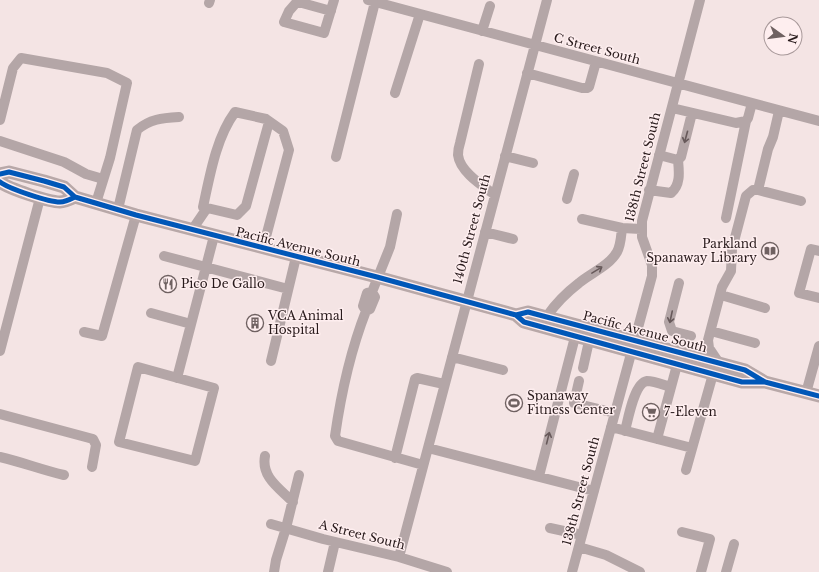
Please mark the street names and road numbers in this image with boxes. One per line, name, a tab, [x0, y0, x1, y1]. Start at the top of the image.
street label: C Street South	[552, 30, 642, 67]
street label: 138th Street South	[622, 111, 663, 223]
street label: 140th Street South	[450, 172, 493, 285]
street label: Pacific Avenue South	[234, 224, 362, 269]
street label: Pacific Avenue South	[581, 308, 709, 355]
street label: 138th Street South	[559, 435, 602, 547]
street label: A Street South	[317, 516, 407, 552]

